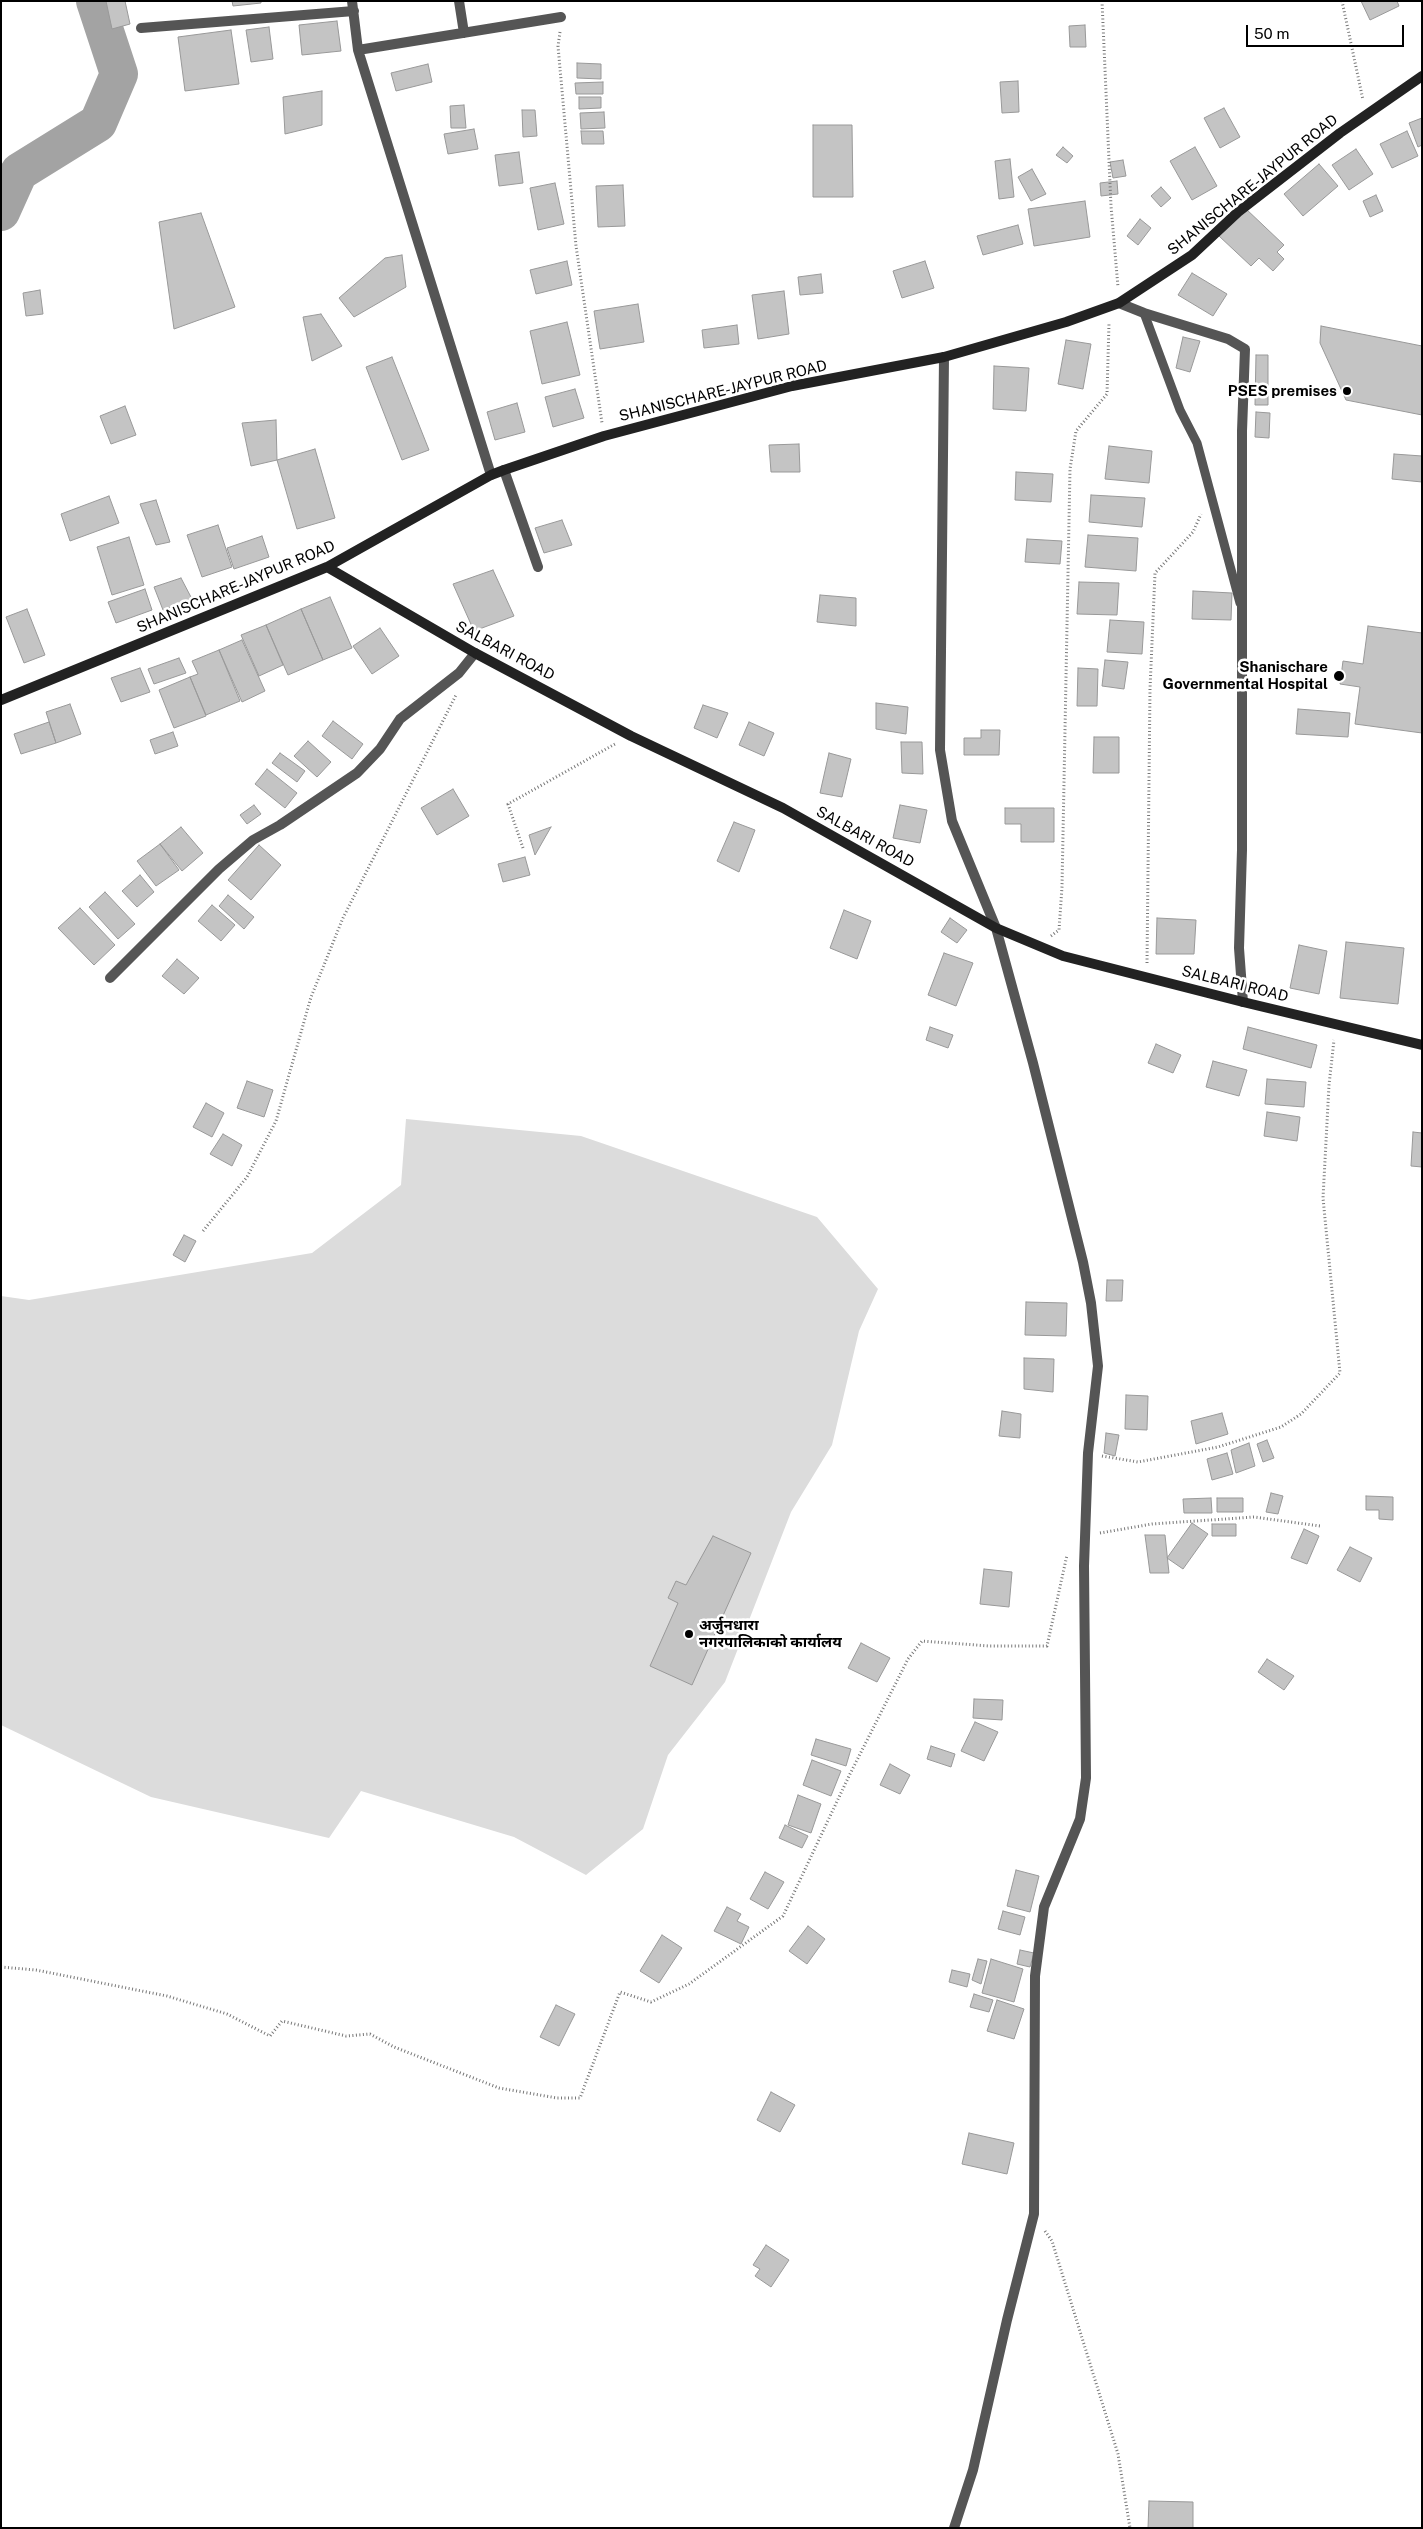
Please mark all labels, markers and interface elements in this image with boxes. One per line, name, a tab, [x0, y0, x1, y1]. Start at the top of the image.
scale bar	[1248, 15, 1406, 47]
text: 50 m	[1254, 25, 1289, 42]
street label: SHANISCHARE-JAYPUR ROAD	[1164, 111, 1342, 259]
street label: SHANISCHARE-JAYPUR ROAD	[617, 356, 829, 426]
place label: PSES premises	[1228, 382, 1337, 400]
marker: PSES premises	[1341, 385, 1353, 397]
street label: SHANISCHARE-JAYPUR ROAD	[134, 537, 338, 637]
street label: SALBARI ROAD	[453, 617, 557, 685]
place label: Shanischare Governmental Hospital	[1163, 658, 1328, 693]
marker: Shanischare Governmental Hospital	[1332, 669, 1346, 683]
street label: SALBARI ROAD	[813, 803, 917, 871]
street label: SALBARI ROAD	[1180, 962, 1290, 1006]
place label: अर्जुनधारा नगरपालिकाको कार्यालय	[699, 1616, 842, 1651]
marker: अर्जुनधारा नगरपालिकाको कार्यालय	[683, 1628, 695, 1640]

